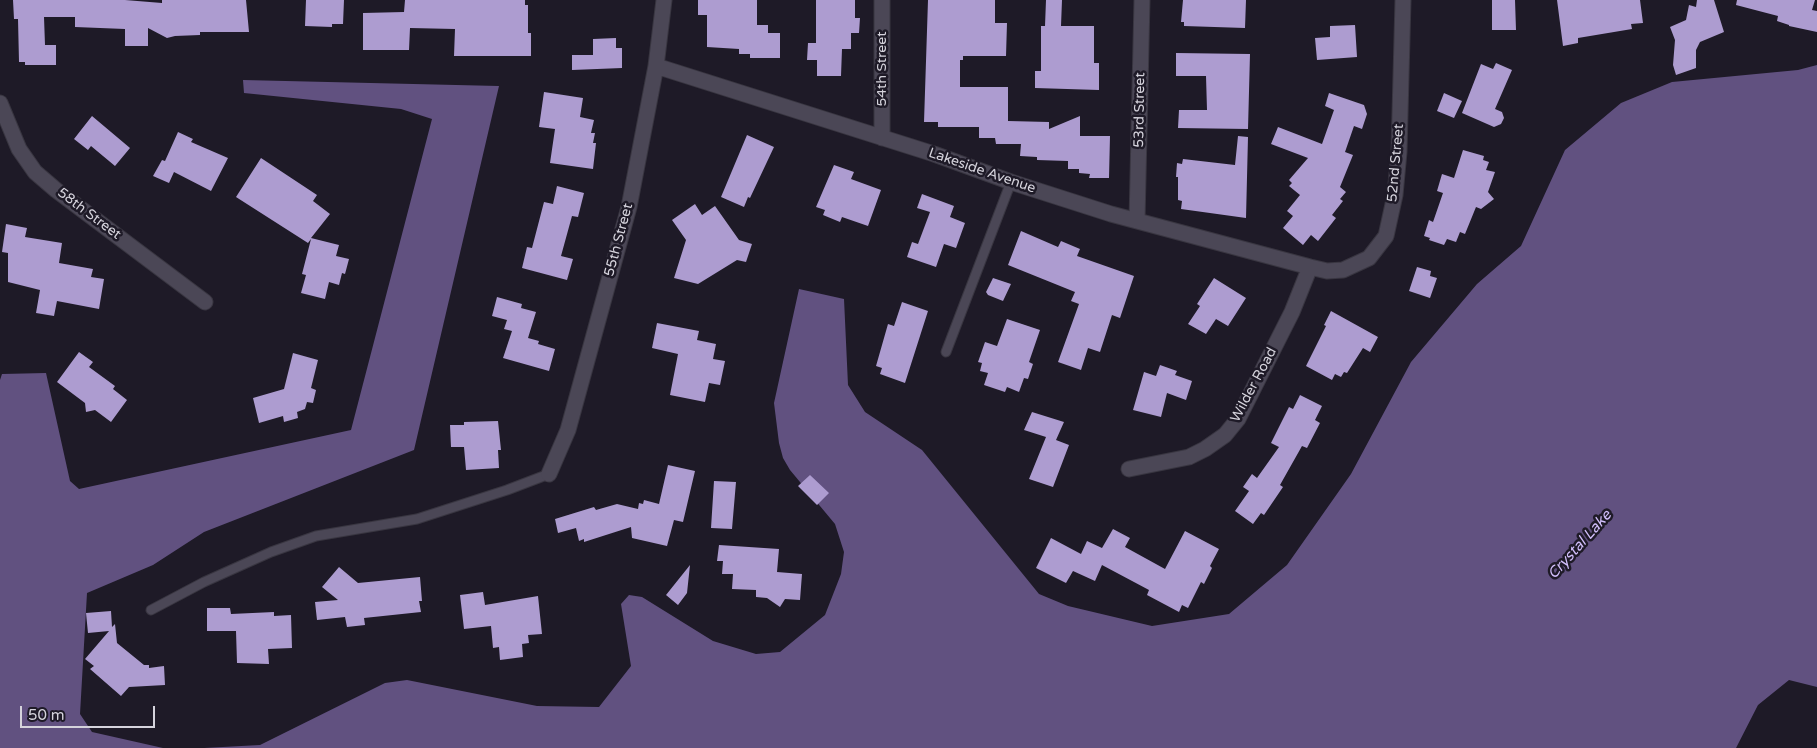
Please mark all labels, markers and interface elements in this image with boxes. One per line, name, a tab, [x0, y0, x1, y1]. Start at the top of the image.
street label: 54th Street	[874, 31, 890, 107]
street label: 53rd Street	[1131, 72, 1149, 148]
street label: 52nd Street	[1384, 123, 1408, 203]
street label: Lakeside Avenue	[926, 145, 1038, 197]
street label: 58th Street	[54, 185, 124, 243]
street label: 55th Street	[601, 202, 637, 278]
street label: Wilder Road	[1227, 345, 1281, 425]
water label: Crystal Lake	[1544, 507, 1616, 583]
scale bar	[22, 696, 158, 728]
text: 50 m	[28, 706, 65, 724]

